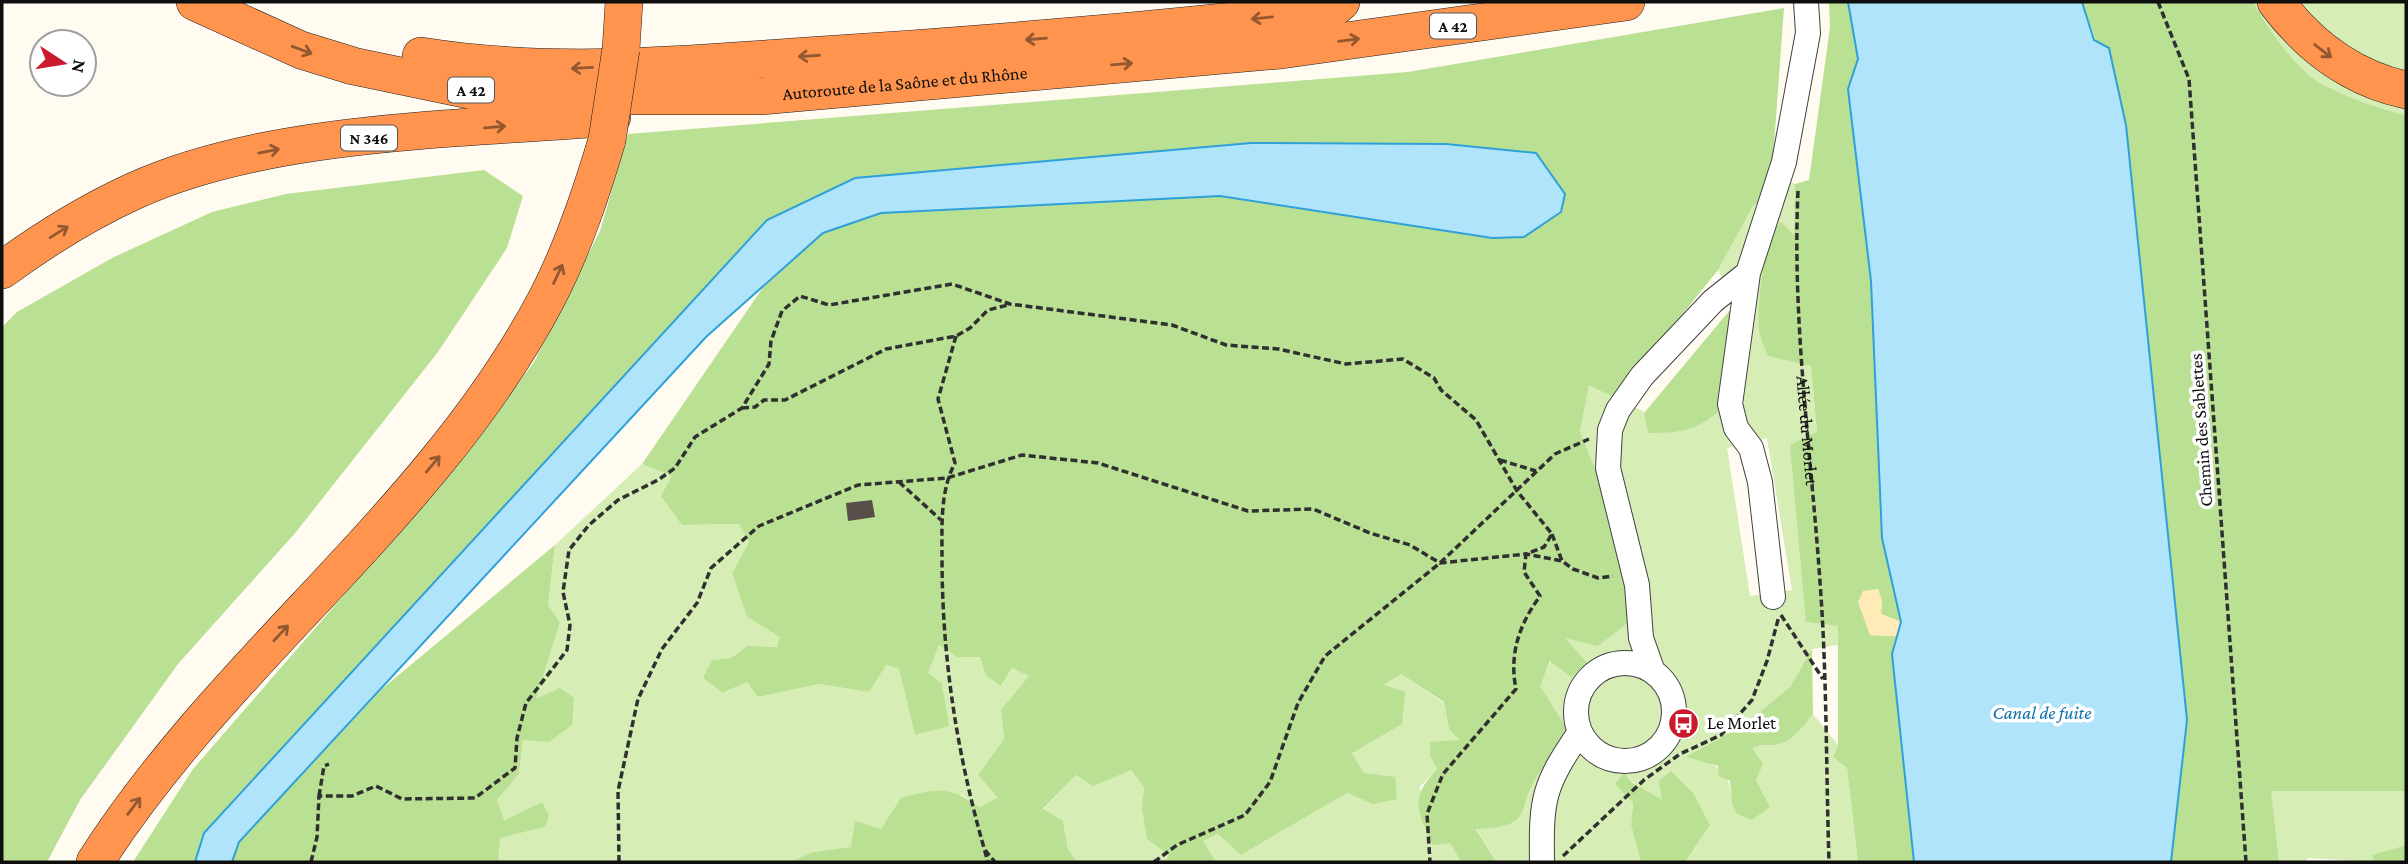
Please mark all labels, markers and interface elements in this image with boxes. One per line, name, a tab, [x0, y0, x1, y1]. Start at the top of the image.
one-way arrow	[1251, 12, 1274, 25]
road number: A 42	[1430, 14, 1476, 38]
north arrow	[28, 28, 98, 98]
one-way arrow	[1025, 33, 1048, 46]
one-way arrow	[1337, 34, 1360, 47]
one-way arrow	[2313, 44, 2332, 59]
one-way arrow	[290, 45, 312, 57]
one-way arrow	[798, 50, 821, 63]
one-way arrow	[1110, 57, 1133, 70]
text: N	[68, 58, 91, 75]
one-way arrow	[571, 62, 594, 75]
street label: Autoroute de la Saône et du Rhône	[782, 62, 1028, 104]
road number: A 42	[448, 78, 494, 102]
one-way arrow	[484, 120, 506, 133]
road number: N 346	[341, 126, 397, 150]
one-way arrow	[258, 144, 280, 158]
one-way arrow	[48, 225, 68, 239]
one-way arrow	[552, 264, 565, 285]
street label: Chemin des Sablettes	[2186, 353, 2216, 507]
street label: Allée du Morlet	[1793, 375, 1822, 487]
one-way arrow	[425, 455, 441, 473]
one-way arrow	[273, 624, 289, 642]
water label: Canal de fuite	[1993, 702, 2091, 723]
bus stop icon: Le Morlet	[1667, 706, 1701, 740]
place label: Le Morlet	[1707, 713, 1777, 733]
one-way arrow	[126, 797, 141, 816]

